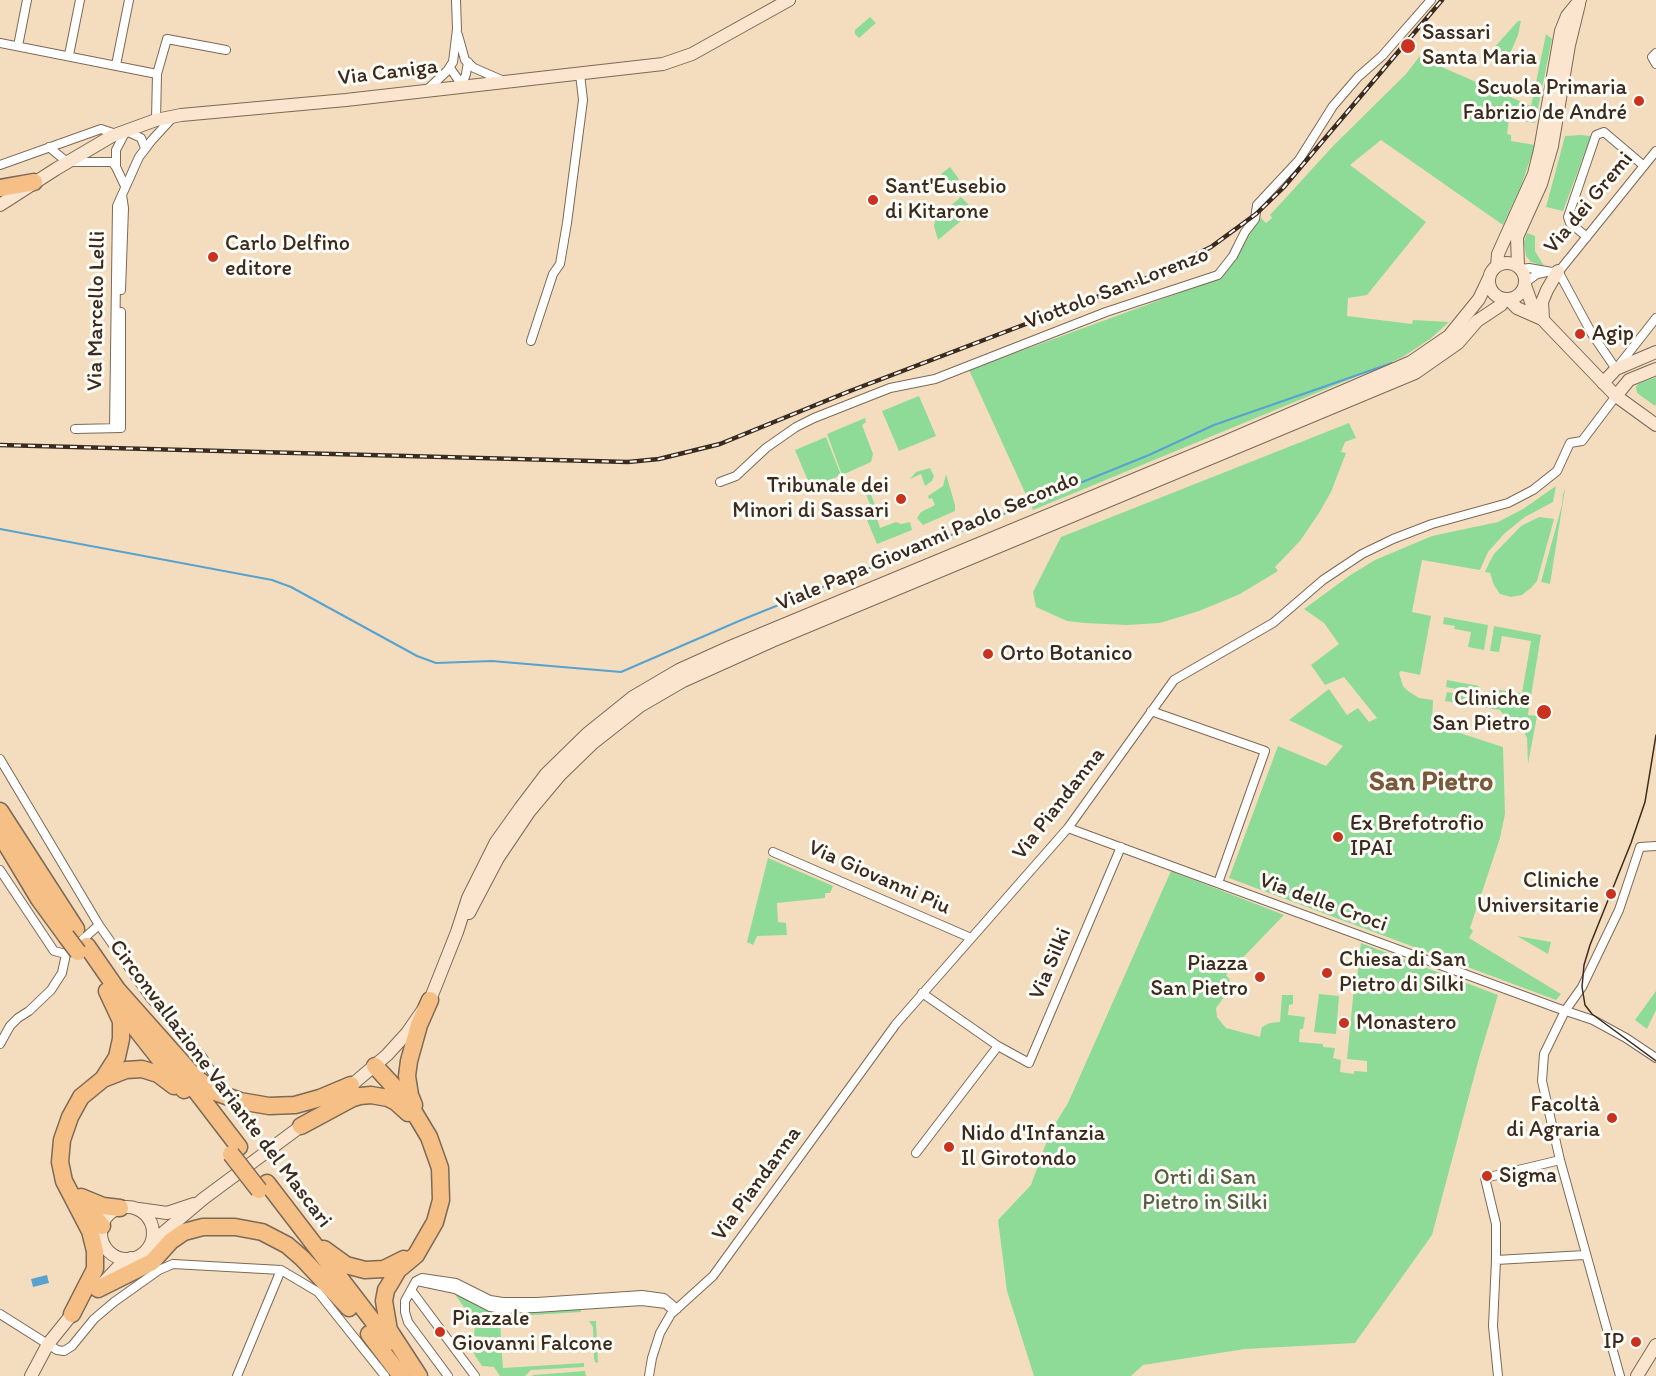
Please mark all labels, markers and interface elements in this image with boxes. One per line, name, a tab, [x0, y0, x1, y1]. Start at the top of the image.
place label: Sassari Santa Maria	[1422, 20, 1537, 72]
marker: Sassari Santa Maria	[1399, 37, 1417, 55]
street label: Via Caniga	[336, 54, 440, 92]
place label: Scuola Primaria Fabrizio de André	[1463, 75, 1627, 126]
marker: Scuola Primaria Fabrizio de André	[1632, 94, 1646, 108]
street label: Via dei Gremi	[1539, 147, 1639, 259]
place label: Sant'Eusebio di Kitarone	[885, 174, 1007, 226]
marker: Sant'Eusebio di Kitarone	[866, 193, 880, 207]
street label: Via Marcello Lelli	[82, 230, 112, 392]
place label: Carlo Delfino editore	[225, 231, 350, 282]
street label: Viottolo San Lorenzo	[1021, 242, 1213, 336]
marker: Carlo Delfino editore	[206, 250, 220, 264]
place label: Agip	[1592, 321, 1634, 347]
marker: Agip	[1573, 327, 1587, 341]
street label: Viale Papa Giovanni Paolo Secondo	[773, 466, 1083, 618]
place label: Tribunale dei Minori di Sassari	[732, 473, 889, 524]
marker: Tribunale dei Minori di Sassari	[894, 492, 908, 506]
place label: Orto Botanico	[1000, 641, 1132, 667]
marker: Orto Botanico	[981, 647, 995, 661]
place label: Cliniche San Pietro	[1432, 686, 1530, 738]
marker: Cliniche San Pietro	[1535, 703, 1553, 721]
street label: Via Piandanna	[1007, 743, 1111, 865]
district label: San Pietro	[1369, 766, 1493, 800]
place label: Ex Brefotrofio IPAI	[1350, 811, 1484, 862]
marker: Ex Brefotrofio IPAI	[1331, 830, 1345, 844]
street label: Via Giovanni Piu	[804, 835, 954, 921]
street label: Via delle Croci	[1255, 868, 1391, 938]
place label: Cliniche Universitarie	[1477, 868, 1599, 920]
marker: Cliniche Universitarie	[1604, 887, 1618, 901]
street label: Via Silki	[1024, 924, 1078, 1004]
street label: Circonvallazione Variante del Mascari	[103, 935, 337, 1233]
place label: Chiesa di San Pietro di Silki	[1339, 947, 1466, 998]
place label: Piazza San Pietro	[1150, 951, 1248, 1002]
marker: Chiesa di San Pietro di Silki	[1320, 966, 1334, 980]
marker: Piazza San Pietro	[1253, 970, 1267, 984]
place label: Monastero	[1356, 1010, 1456, 1036]
marker: Monastero	[1337, 1016, 1351, 1030]
place label: Facoltà di Agraria	[1506, 1092, 1600, 1144]
marker: Facoltà di Agraria	[1605, 1111, 1619, 1125]
street label: Via Piandanna	[707, 1121, 807, 1247]
place label: Nido d'Infanzia Il Girotondo	[961, 1121, 1105, 1172]
marker: Nido d'Infanzia Il Girotondo	[942, 1140, 956, 1154]
place label: Sigma	[1499, 1163, 1557, 1189]
park label: Orti di San Pietro in Silki	[1142, 1165, 1268, 1216]
marker: Sigma	[1480, 1169, 1494, 1183]
place label: Piazzale Giovanni Falcone	[452, 1306, 613, 1358]
marker: Piazzale Giovanni Falcone	[433, 1325, 447, 1339]
place label: IP	[1603, 1329, 1624, 1355]
marker: IP	[1629, 1335, 1643, 1349]

